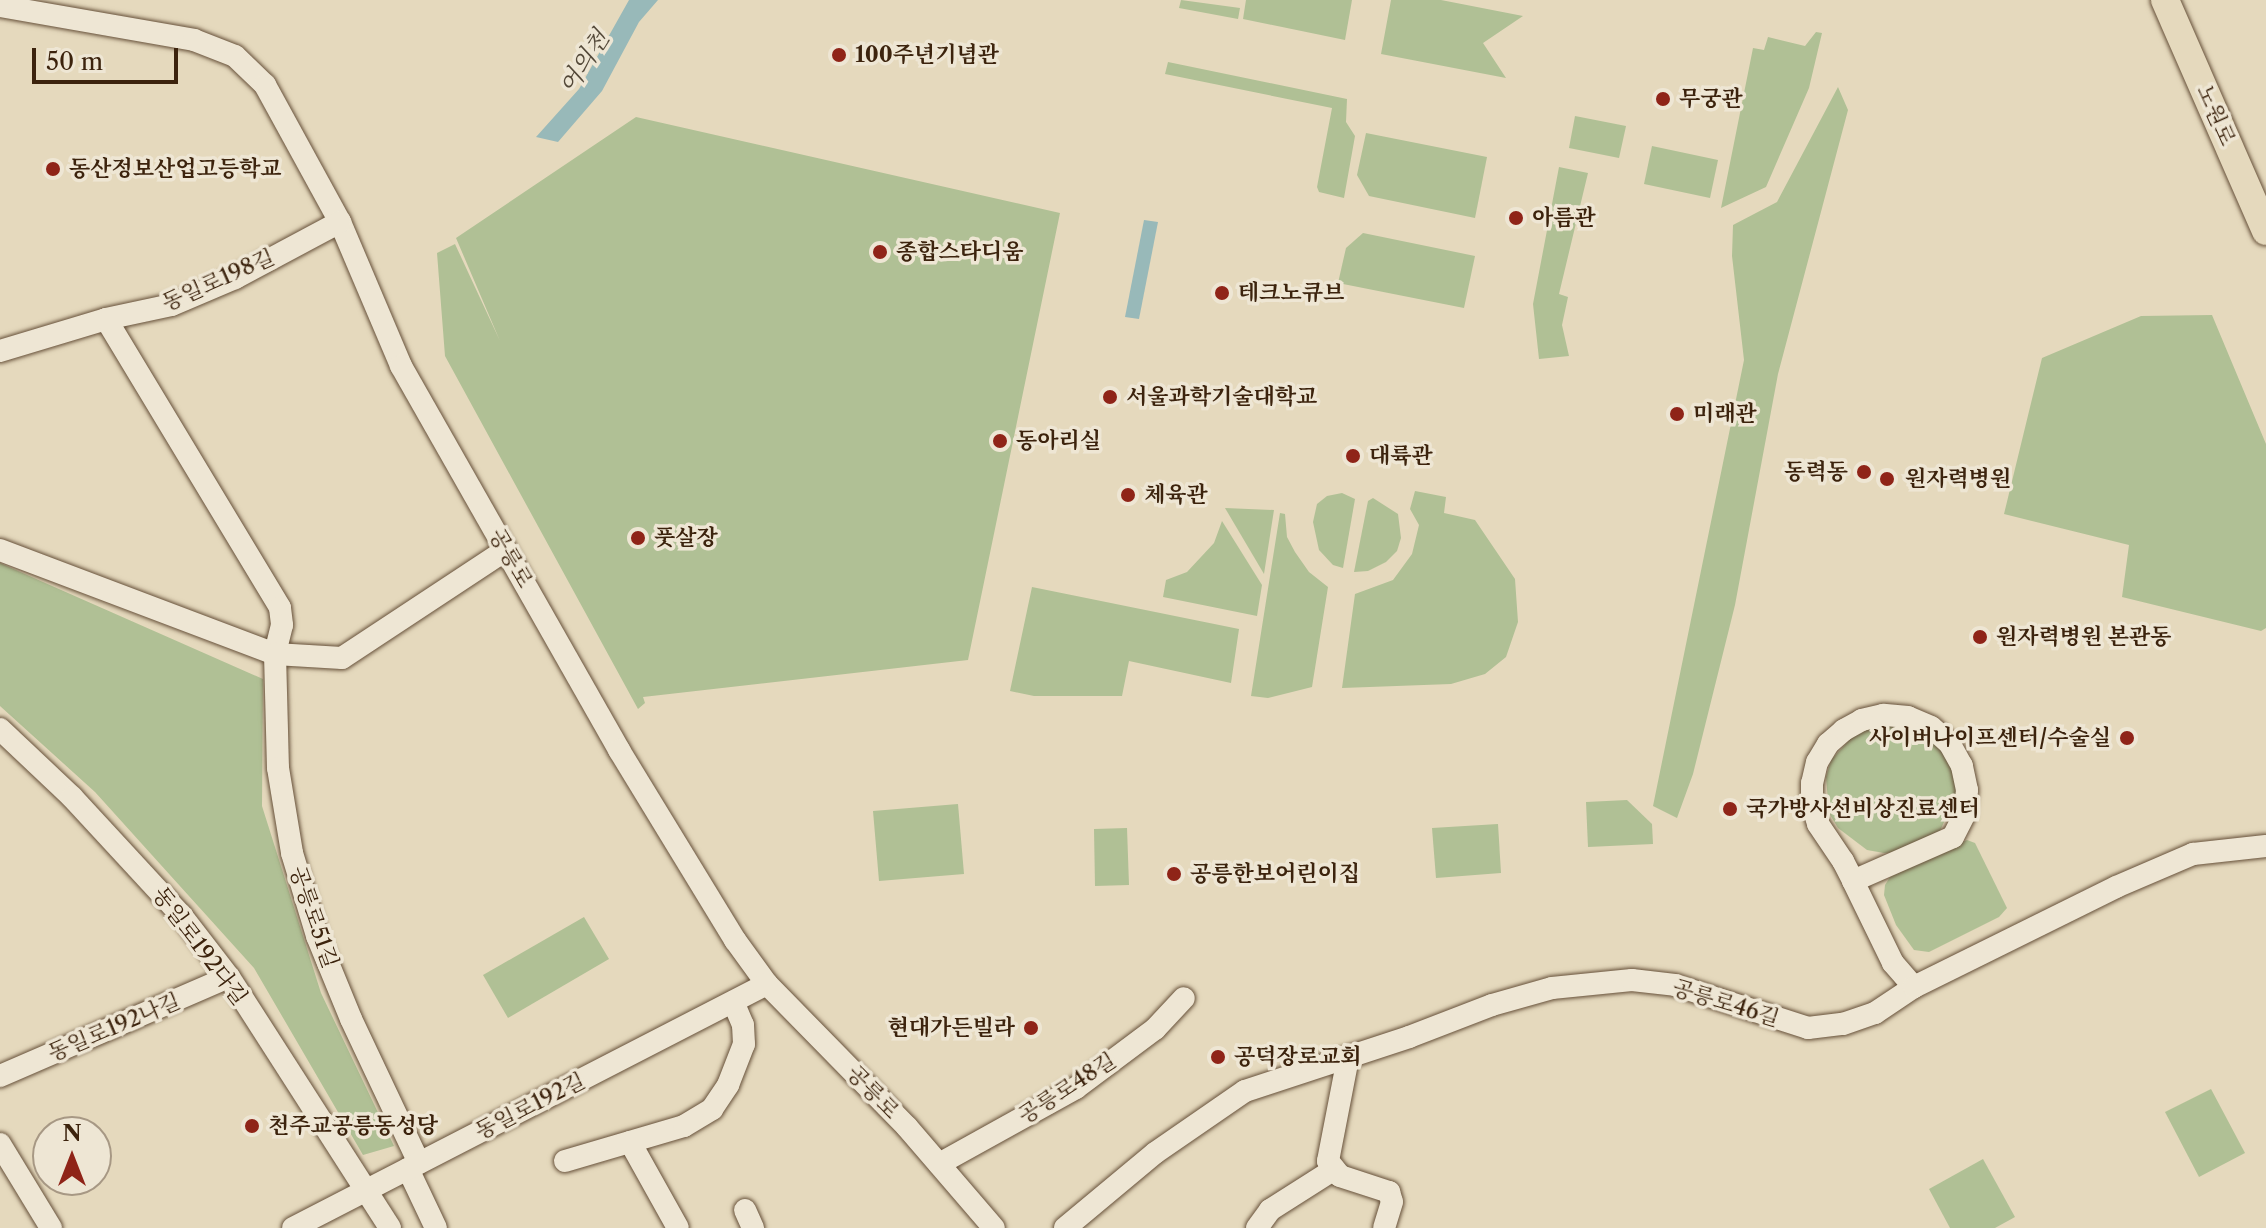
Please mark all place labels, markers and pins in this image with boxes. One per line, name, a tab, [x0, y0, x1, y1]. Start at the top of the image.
place label: 100주년기념관	[855, 42, 999, 68]
marker: 100주년기념관	[830, 46, 848, 64]
place label: 무궁관	[1679, 86, 1743, 112]
marker: 무궁관	[1654, 90, 1672, 108]
place label: 동산정보산업고등학교	[69, 156, 282, 182]
marker: 동산정보산업고등학교	[44, 160, 62, 178]
place label: 아름관	[1532, 205, 1596, 231]
marker: 아름관	[1507, 209, 1525, 227]
place label: 종합스타디움	[896, 239, 1024, 265]
marker: 종합스타디움	[871, 243, 889, 261]
place label: 테크노큐브	[1238, 280, 1344, 306]
marker: 테크노큐브	[1213, 284, 1231, 302]
place label: 서울과학기술대학교	[1126, 384, 1317, 410]
marker: 서울과학기술대학교	[1101, 388, 1119, 406]
place label: 미래관	[1693, 401, 1757, 427]
marker: 미래관	[1668, 405, 1686, 423]
place label: 동아리실	[1016, 428, 1101, 454]
marker: 동아리실	[991, 432, 1009, 450]
place label: 대륙관	[1369, 443, 1433, 469]
marker: 대륙관	[1344, 447, 1362, 465]
place label: 동력동	[1784, 459, 1848, 485]
marker: 동력동	[1855, 463, 1873, 481]
place label: 원자력병원	[1905, 466, 2011, 492]
marker: 원자력병원	[1876, 468, 1898, 490]
place label: 체육관	[1144, 482, 1208, 508]
marker: 체육관	[1119, 486, 1137, 504]
place label: 풋살장	[654, 525, 718, 551]
marker: 풋살장	[629, 529, 647, 547]
place label: 원자력병원 본관동	[1996, 624, 2172, 650]
marker: 원자력병원 본관동	[1971, 628, 1989, 646]
place label: 사이버나이프센터/수술실	[1869, 725, 2111, 751]
marker: 사이버나이프센터/수술실	[2118, 729, 2136, 747]
place label: 국가방사선비상진료센터	[1746, 796, 1980, 822]
marker: 국가방사선비상진료센터	[1721, 800, 1739, 818]
place label: 공릉한보어린이집	[1190, 861, 1360, 887]
marker: 공릉한보어린이집	[1165, 865, 1183, 883]
place label: 현대가든빌라	[887, 1015, 1015, 1041]
marker: 현대가든빌라	[1022, 1019, 1040, 1037]
place label: 공덕장로교회	[1234, 1044, 1362, 1070]
marker: 공덕장로교회	[1209, 1048, 1227, 1066]
place label: 천주교공릉동성당	[268, 1113, 438, 1139]
marker: 천주교공릉동성당	[243, 1117, 261, 1135]

